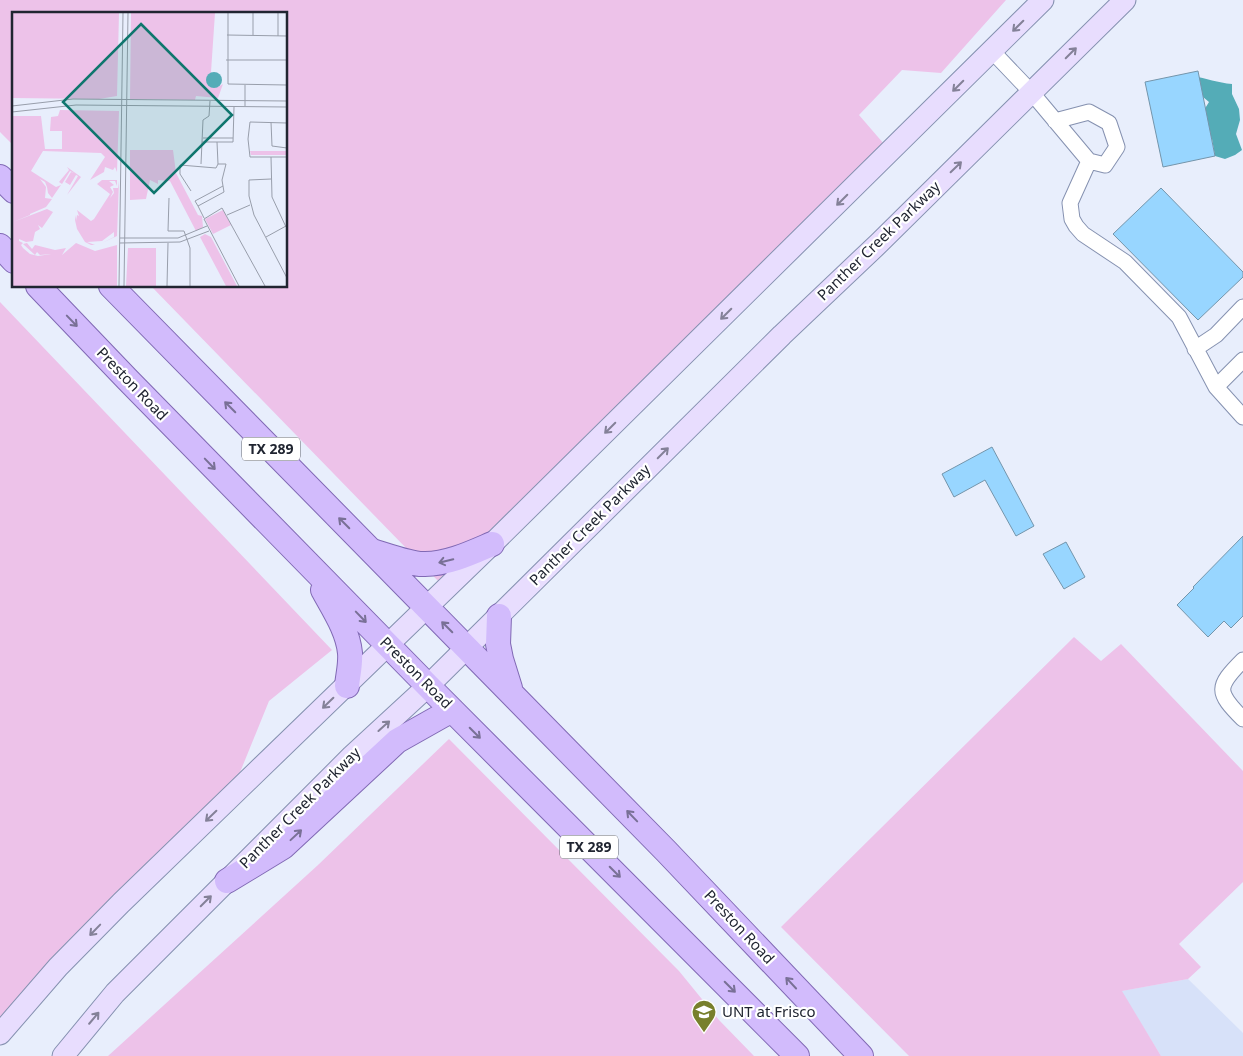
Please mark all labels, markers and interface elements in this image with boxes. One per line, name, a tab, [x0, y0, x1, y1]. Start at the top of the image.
inset map	[12, 12, 288, 288]
one-way arrow	[1012, 19, 1024, 31]
one-way arrow	[1065, 47, 1078, 59]
one-way arrow	[952, 79, 964, 91]
one-way arrow	[950, 161, 962, 173]
street label: Panther Creek Parkway	[812, 176, 944, 304]
one-way arrow	[836, 194, 848, 206]
one-way arrow	[720, 308, 732, 320]
one-way arrow	[66, 315, 78, 328]
street label: Preston Road	[93, 342, 173, 424]
one-way arrow	[224, 400, 236, 413]
one-way arrow	[604, 422, 617, 434]
road number: TX 289	[242, 438, 300, 460]
one-way arrow	[657, 447, 669, 459]
one-way arrow	[204, 458, 216, 470]
street label: Panther Creek Parkway	[524, 459, 655, 589]
one-way arrow	[338, 516, 350, 529]
one-way arrow	[439, 557, 455, 566]
one-way arrow	[355, 611, 367, 624]
one-way arrow	[441, 621, 453, 633]
street label: Preston Road	[376, 632, 457, 713]
one-way arrow	[322, 697, 334, 709]
one-way arrow	[378, 720, 391, 732]
one-way arrow	[469, 726, 481, 739]
street label: Panther Creek Parkway	[234, 742, 365, 872]
one-way arrow	[205, 810, 217, 822]
one-way arrow	[626, 810, 638, 822]
one-way arrow	[290, 829, 302, 841]
road number: TX 289	[560, 836, 618, 859]
one-way arrow	[609, 866, 621, 878]
street label: Preston Road	[700, 885, 779, 968]
one-way arrow	[200, 895, 212, 908]
one-way arrow	[89, 923, 101, 936]
one-way arrow	[785, 976, 797, 989]
one-way arrow	[724, 981, 736, 993]
school or university icon: UNT at Frisco	[691, 999, 717, 1033]
place label: UNT at Frisco	[722, 1001, 816, 1021]
one-way arrow	[88, 1012, 99, 1025]

